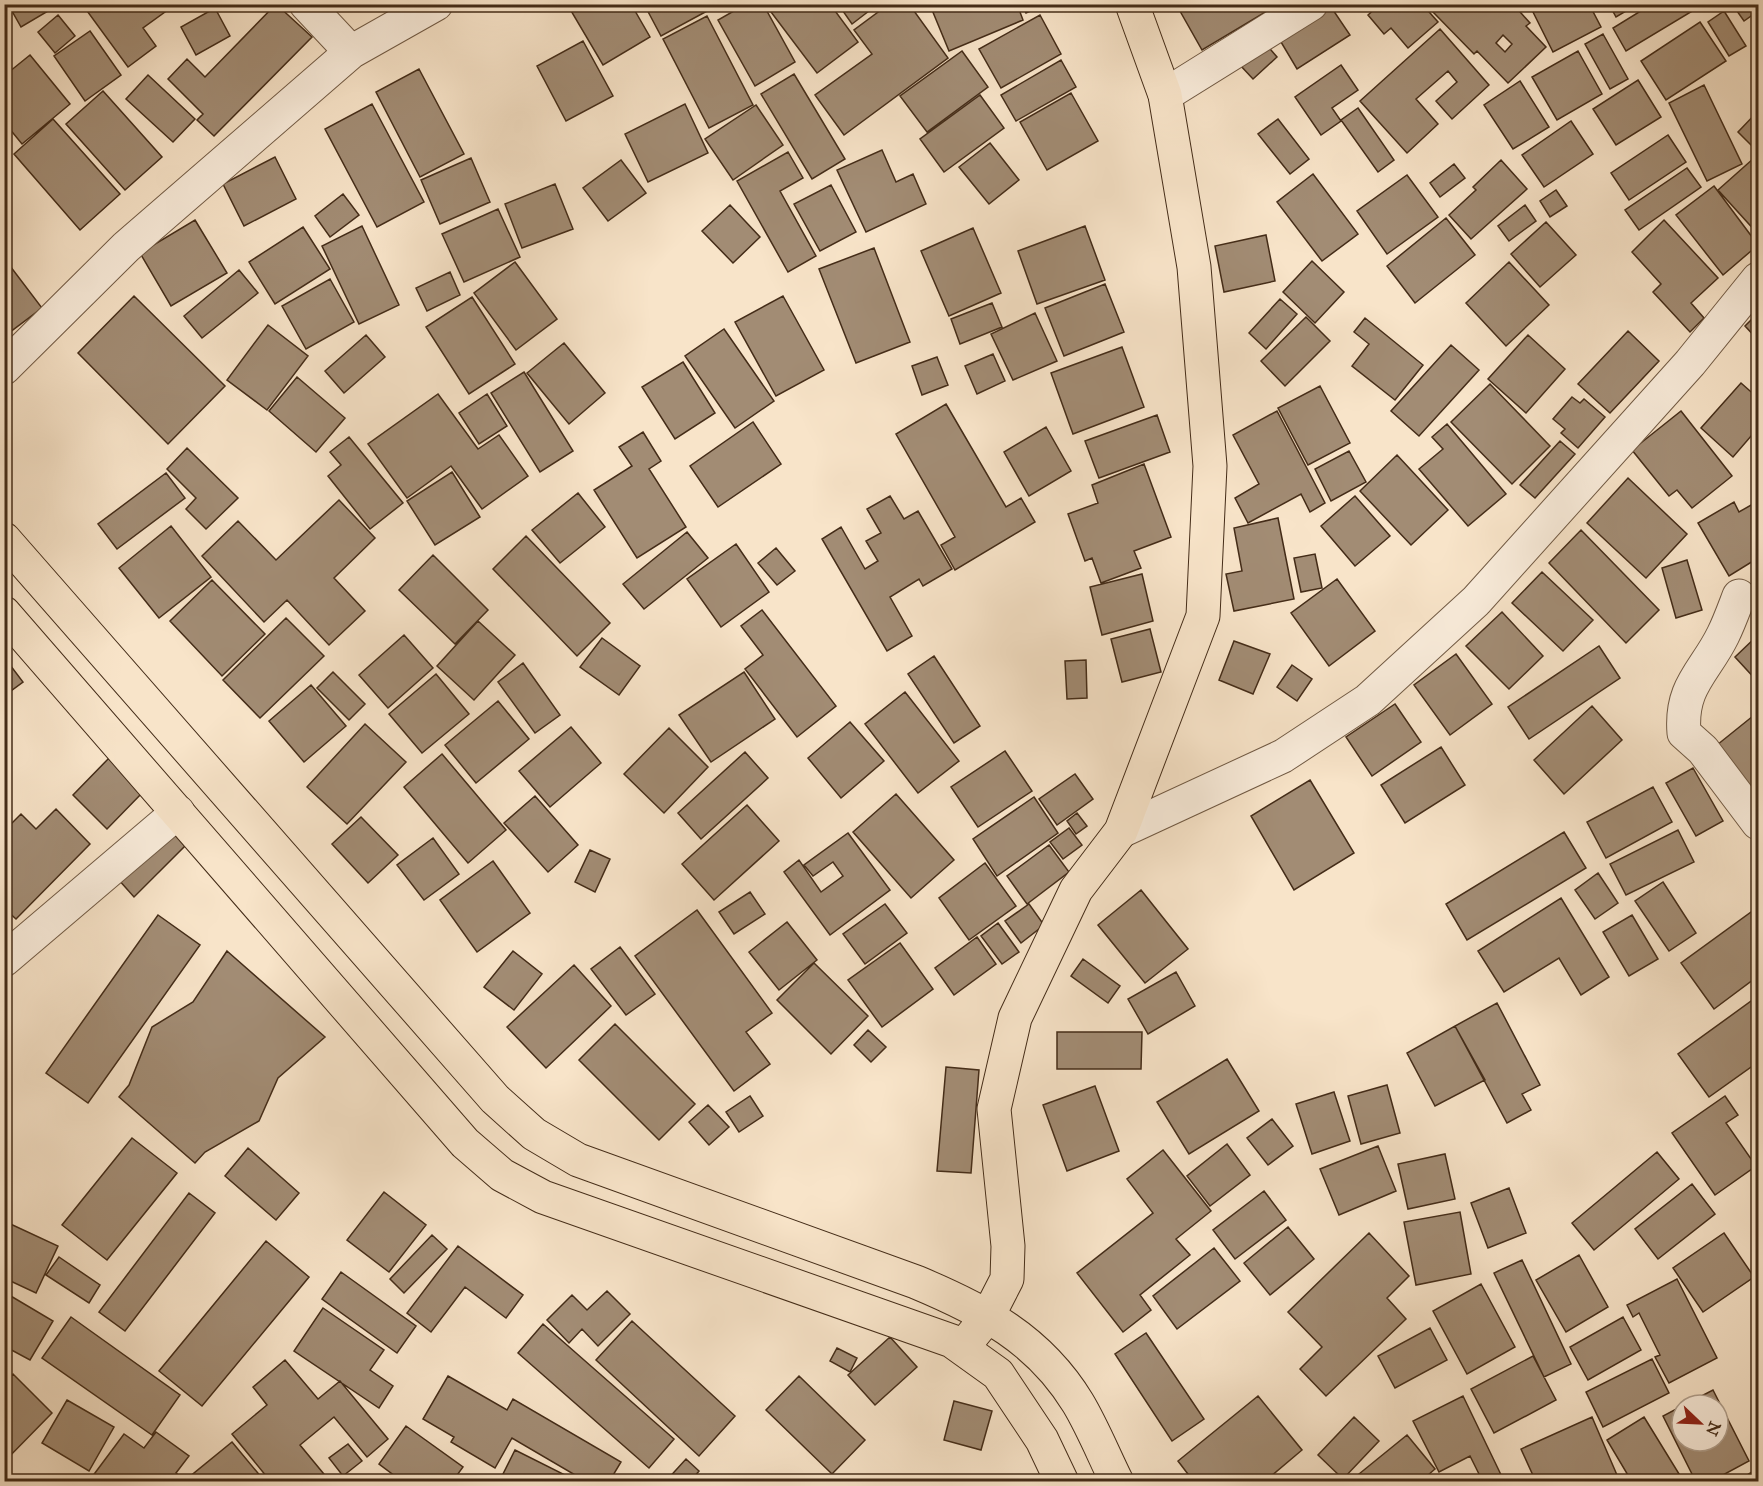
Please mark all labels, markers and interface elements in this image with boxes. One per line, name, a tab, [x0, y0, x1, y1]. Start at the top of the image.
north arrow	[1670, 1393, 1730, 1453]
text: N	[1702, 1419, 1725, 1439]

